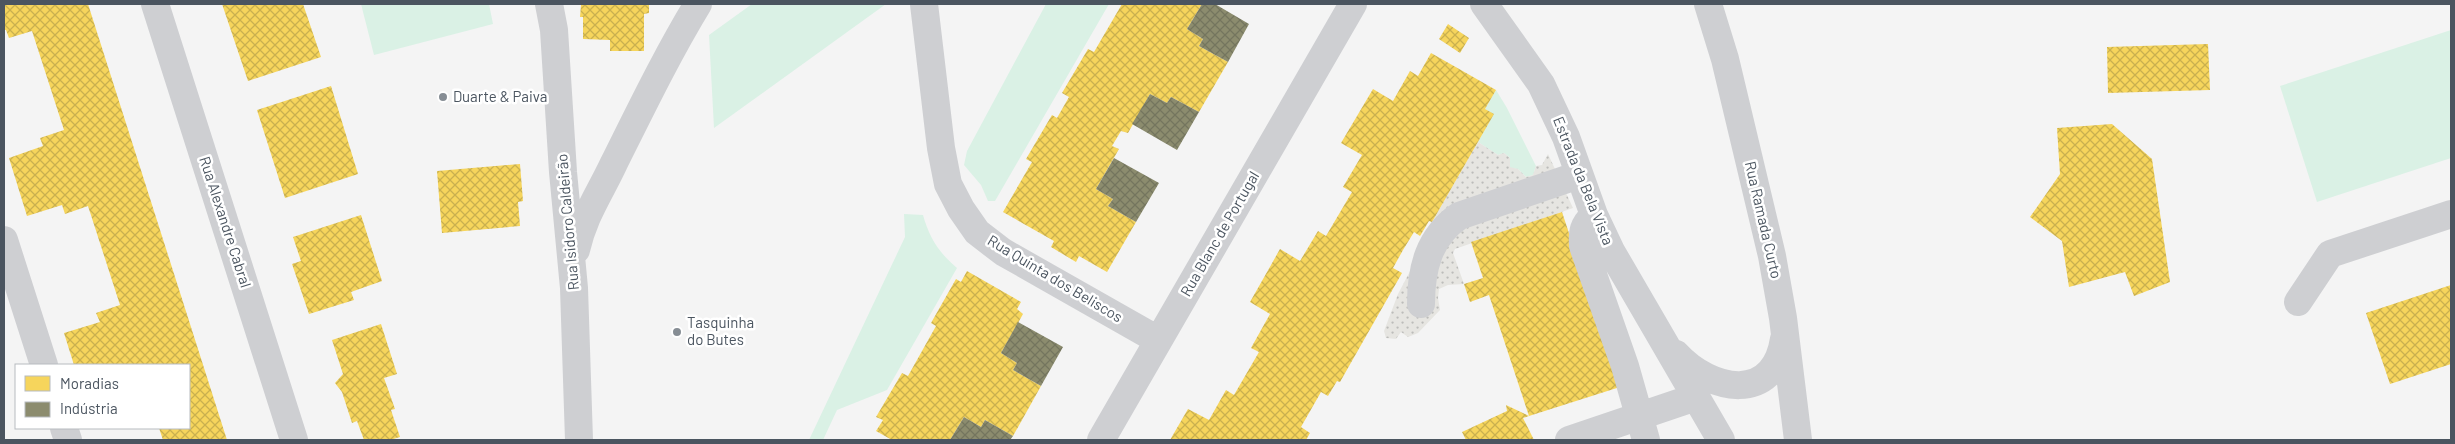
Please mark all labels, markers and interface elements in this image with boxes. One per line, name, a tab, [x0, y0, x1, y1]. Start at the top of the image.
place label: Duarte & Paiva	[453, 87, 548, 105]
marker: Duarte & Paiva	[437, 91, 449, 103]
street label: Estrada da Bela Vista	[1550, 114, 1618, 248]
street label: Rua Isidoro Caldeirão	[552, 153, 582, 291]
street label: Rua Alexandre Cabral	[196, 154, 256, 290]
street label: Rua Ramada Curto	[1742, 159, 1786, 280]
street label: Rua Blanc de Portugal	[1176, 168, 1262, 299]
street label: Rua Quinta dos Beliscos	[985, 231, 1126, 326]
place label: Tasquinha do Butes	[687, 313, 754, 348]
marker: Tasquinha do Butes	[671, 326, 683, 338]
legend	[15, 364, 190, 429]
text: Moradias	[60, 374, 119, 392]
text: Indústria	[60, 399, 118, 417]

